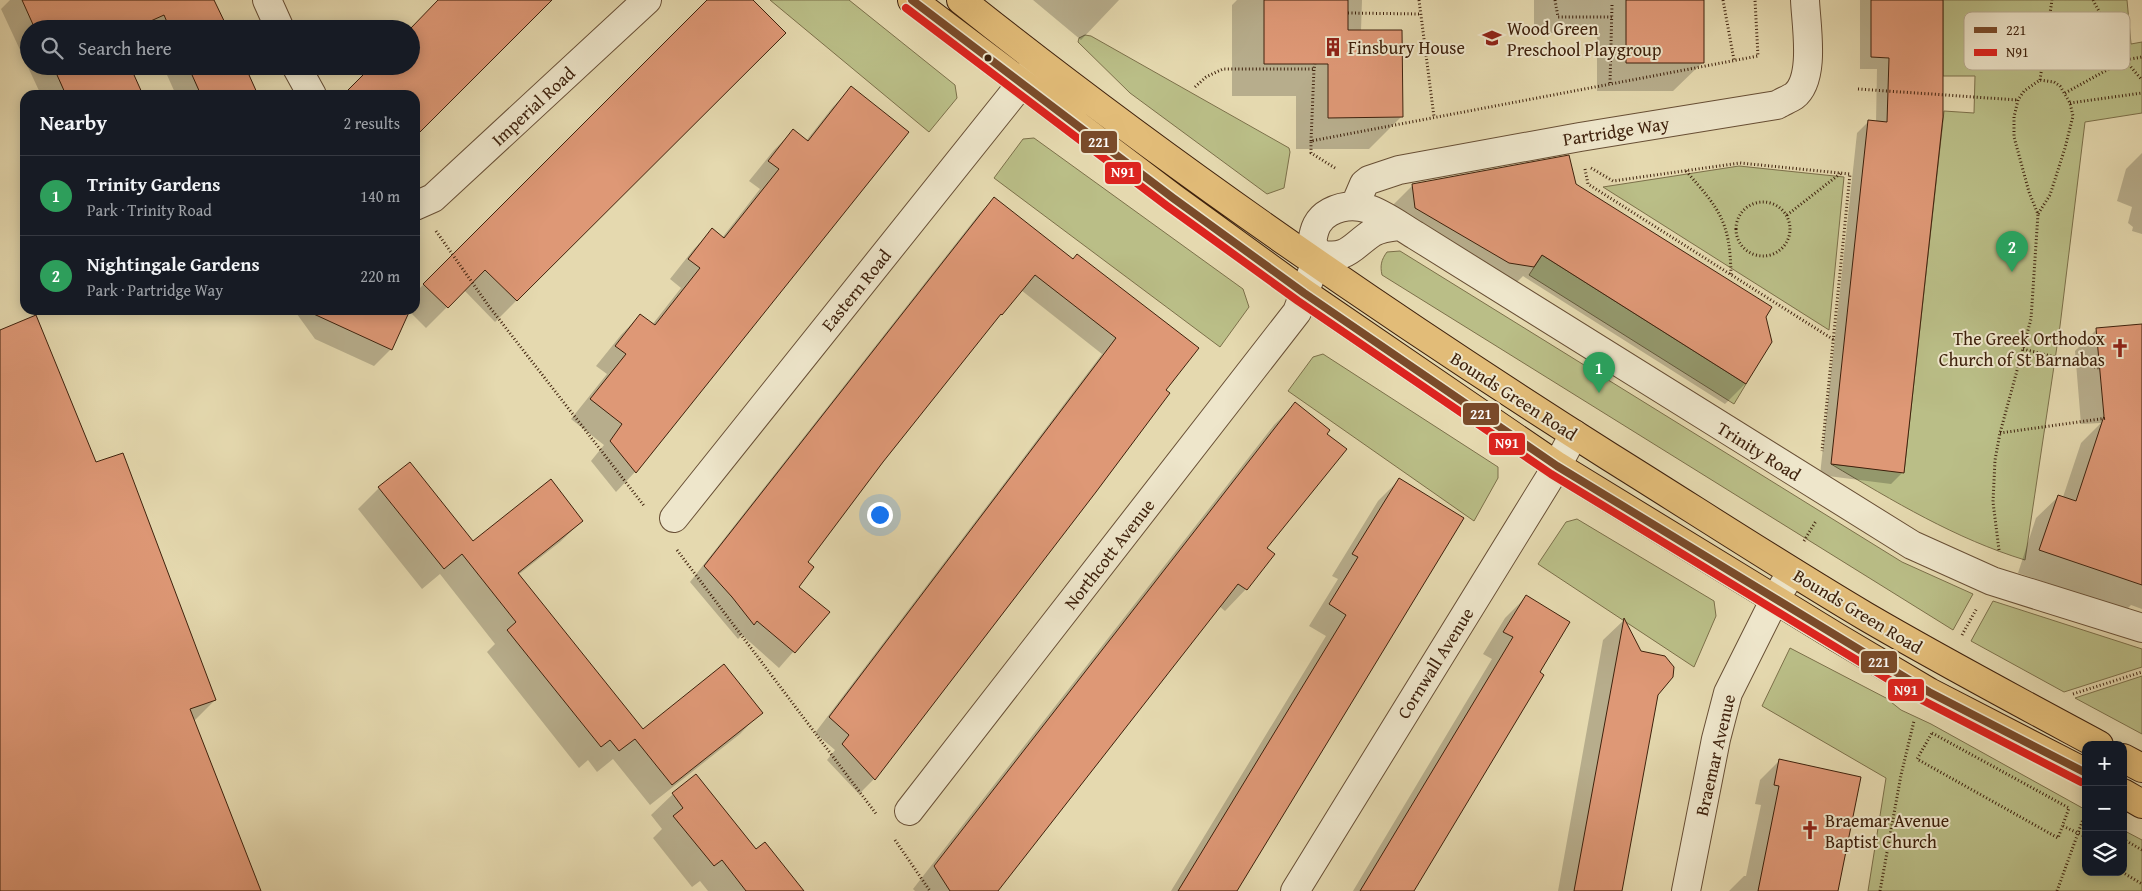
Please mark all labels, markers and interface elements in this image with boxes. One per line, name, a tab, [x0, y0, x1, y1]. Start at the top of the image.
legend	[1964, 12, 2130, 70]
place label: Wood Green Preschool Playgroup	[1507, 15, 1662, 63]
search box	[20, 20, 420, 75]
text: 221	[2006, 20, 2026, 40]
school or university icon: Wood Green Preschool Playgroup	[1481, 27, 1503, 49]
icon: search	[38, 34, 66, 62]
text: Search here	[78, 34, 172, 62]
place label: Finsbury House	[1348, 34, 1465, 61]
building icon: Finsbury House	[1322, 36, 1344, 58]
text: N91	[2006, 42, 2029, 62]
unlabelled marker	[983, 53, 993, 63]
street label: Imperial Road	[485, 60, 581, 152]
text: Nearby	[40, 107, 107, 138]
street label: Partridge Way	[1561, 109, 1671, 153]
text: 2 results	[343, 111, 400, 135]
line badge: 221	[1080, 130, 1118, 154]
text: 221	[1088, 132, 1110, 152]
line badge: N91	[1104, 161, 1142, 185]
text: N91	[1111, 162, 1135, 182]
text: Trinity Gardens	[87, 170, 221, 198]
text: 1	[52, 184, 60, 208]
text: 140 m	[360, 184, 400, 208]
text: Park · Trinity Road	[87, 198, 212, 222]
pin: 2	[1996, 231, 2028, 272]
street label: Eastern Road	[814, 243, 898, 337]
text: Nightingale Gardens	[87, 250, 260, 278]
text: 2	[52, 264, 60, 288]
text: 220 m	[360, 264, 400, 288]
text: Park · Partridge Way	[87, 278, 223, 302]
place label: The Greek Orthodox Church of St Barnabas	[1939, 325, 2106, 373]
church icon: The Greek Orthodox Church of St Barnabas	[2109, 337, 2131, 359]
street label: Bounds Green Road	[1445, 345, 1583, 447]
pin: 1	[1583, 352, 1615, 393]
line badge: 221	[1462, 402, 1500, 426]
text: 221	[1470, 404, 1492, 424]
street label: Trinity Road	[1712, 414, 1807, 488]
line badge: N91	[1488, 432, 1526, 456]
text: N91	[1495, 433, 1519, 453]
street label: Northcott Avenue	[1057, 493, 1161, 615]
your location	[867, 502, 893, 528]
street label: Bounds Green Road	[1788, 562, 1928, 660]
street label: Cornwall Avenue	[1390, 602, 1480, 724]
line badge: 221	[1860, 650, 1898, 674]
text: 221	[1868, 652, 1890, 672]
line badge: N91	[1887, 678, 1925, 702]
text: N91	[1894, 680, 1918, 700]
street label: Braemar Avenue	[1688, 691, 1742, 819]
map controls	[2082, 741, 2127, 876]
button: +	[2082, 741, 2127, 786]
button: −	[2082, 786, 2127, 831]
place label: Braemar Avenue Baptist Church	[1825, 807, 1949, 855]
church icon: Braemar Avenue Baptist Church	[1799, 819, 1821, 841]
button: layers	[2082, 831, 2127, 876]

